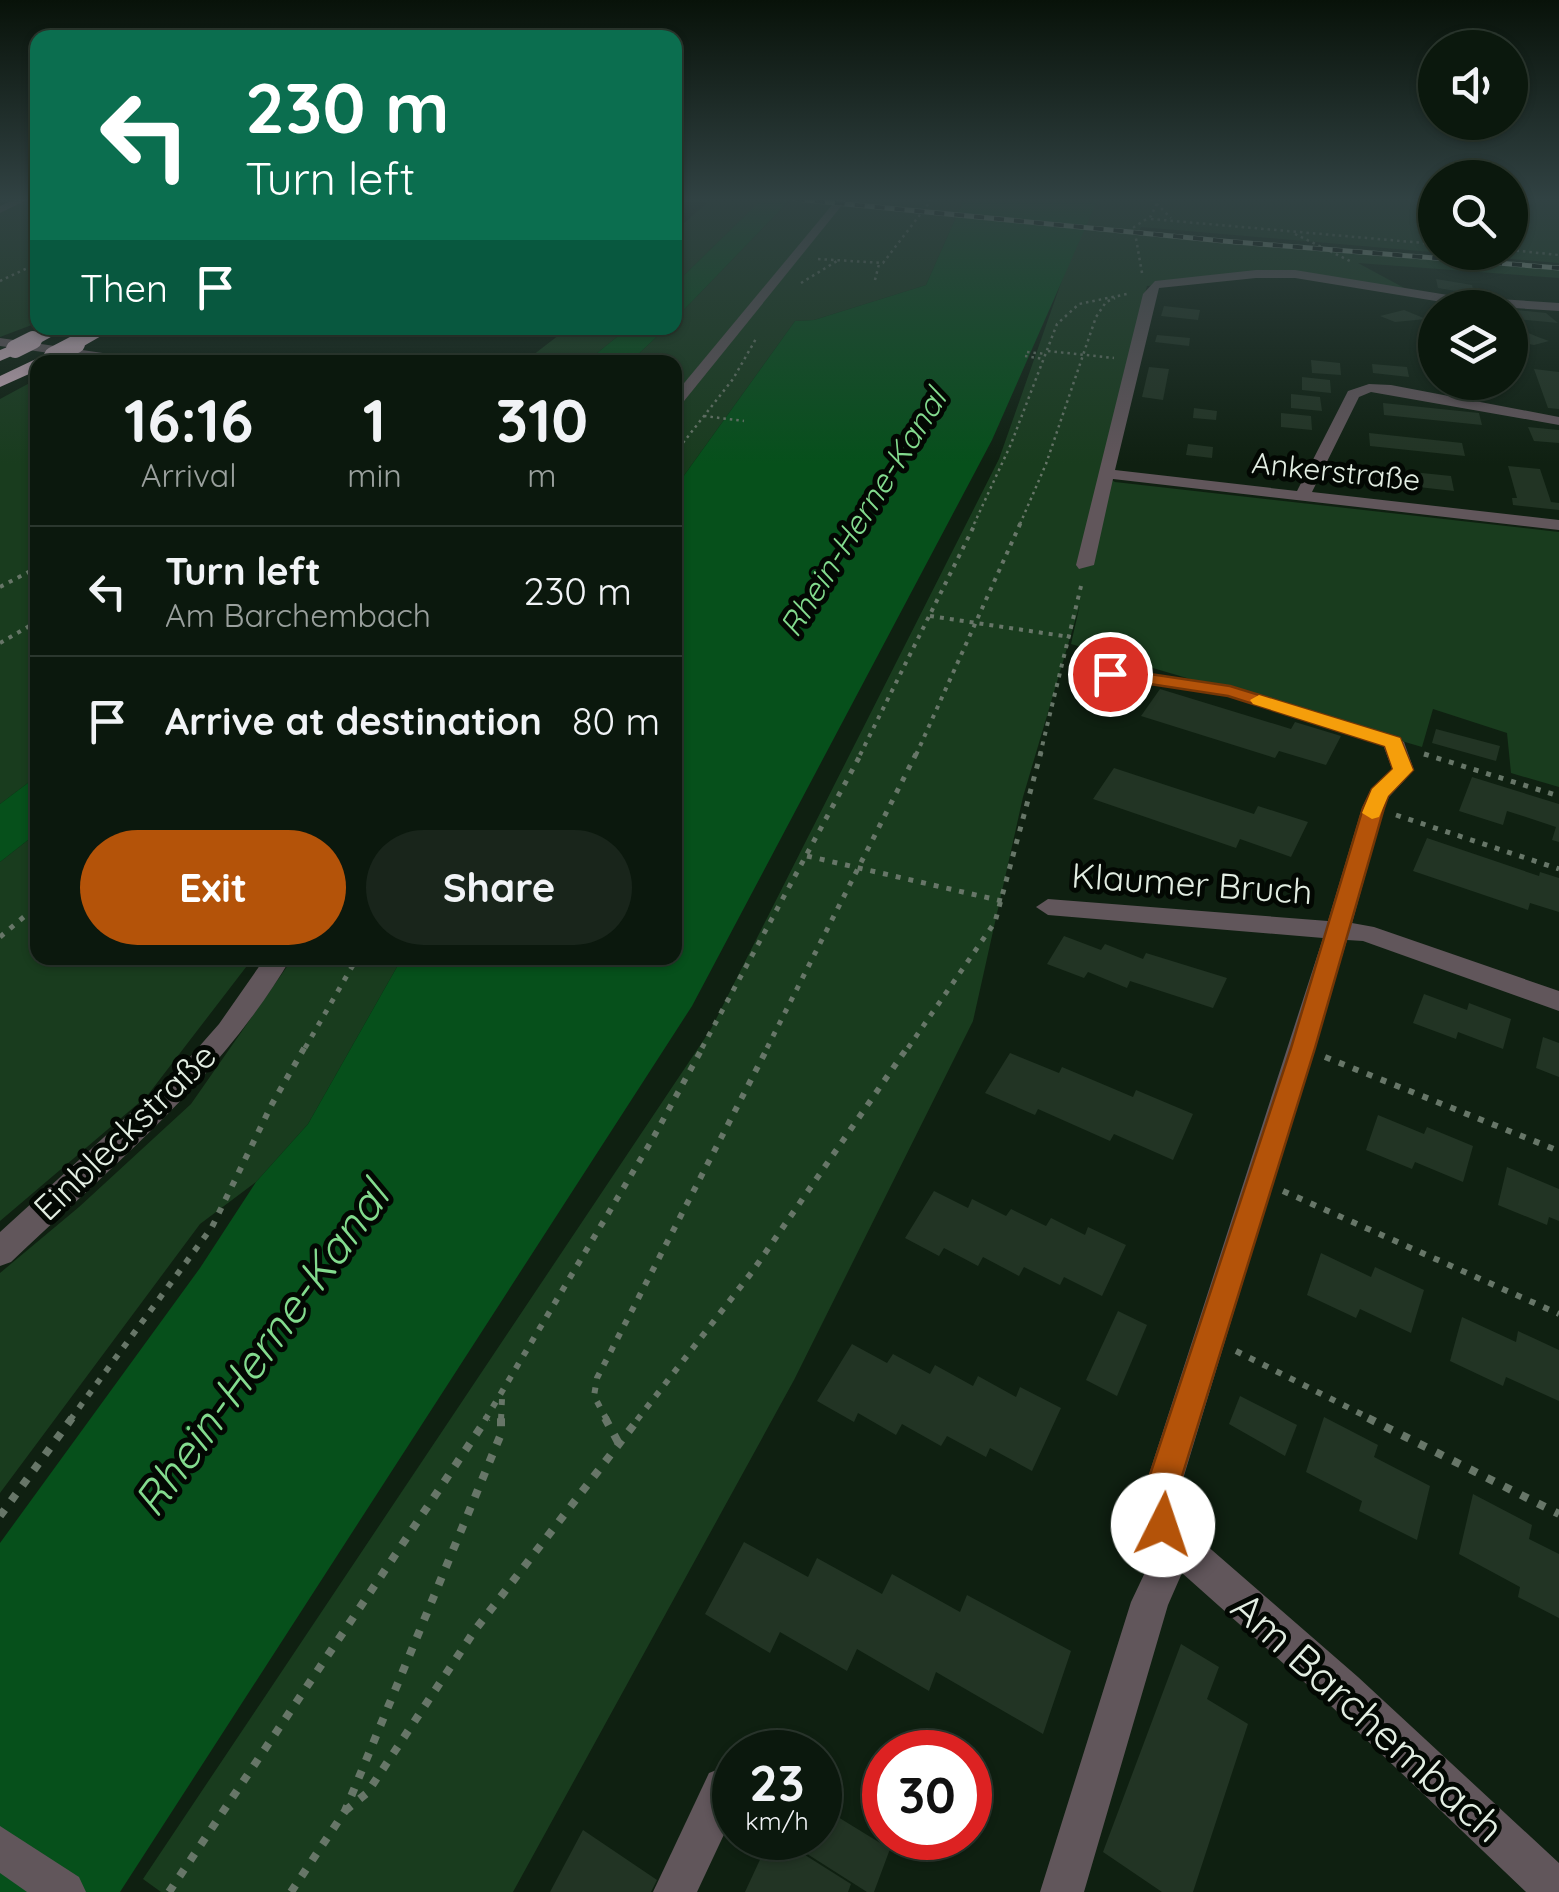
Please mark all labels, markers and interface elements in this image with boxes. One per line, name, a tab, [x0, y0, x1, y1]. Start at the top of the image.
map controls	[1418, 30, 1528, 400]
button: sound	[1418, 30, 1528, 140]
text: 230 m	[245, 63, 450, 151]
icon: left	[80, 70, 210, 200]
text: Turn left	[245, 150, 415, 206]
button: search	[1418, 160, 1528, 270]
icon: arrive	[188, 260, 243, 315]
text: Then	[80, 264, 168, 312]
button: layers	[1418, 290, 1528, 400]
water label: Rhein-Herne-Kanal	[770, 378, 956, 644]
text: 16:16	[124, 382, 253, 457]
text: 1	[363, 382, 386, 457]
text: 310	[496, 382, 588, 457]
street label: Ankerstraße	[1250, 443, 1422, 499]
text: Arrival	[141, 455, 237, 495]
text: min	[347, 455, 402, 495]
text: m	[527, 455, 556, 495]
text: Turn left	[165, 547, 321, 595]
icon: left	[80, 564, 135, 619]
text: 230 m	[523, 567, 632, 615]
text: Am Barchembach	[165, 595, 431, 635]
pin	[1068, 632, 1153, 717]
icon: arrive	[1083, 647, 1138, 702]
icon: arrive	[80, 694, 135, 749]
text: Arrive at destination	[165, 697, 542, 745]
text: 80 m	[572, 697, 660, 745]
button: Exit	[80, 830, 346, 945]
button: Share	[366, 830, 632, 945]
street label: Klaumer Bruch	[1070, 853, 1314, 913]
street label: Einbleckstraße	[24, 1033, 225, 1229]
water label: Rhein-Herne-Kanal	[120, 1167, 403, 1527]
position arrow	[1111, 1473, 1215, 1577]
street label: Am Barchembach	[1221, 1580, 1516, 1853]
speed limit sign: 30	[862, 1730, 992, 1860]
text: 23	[749, 1751, 805, 1814]
text: km/h	[745, 1805, 809, 1836]

